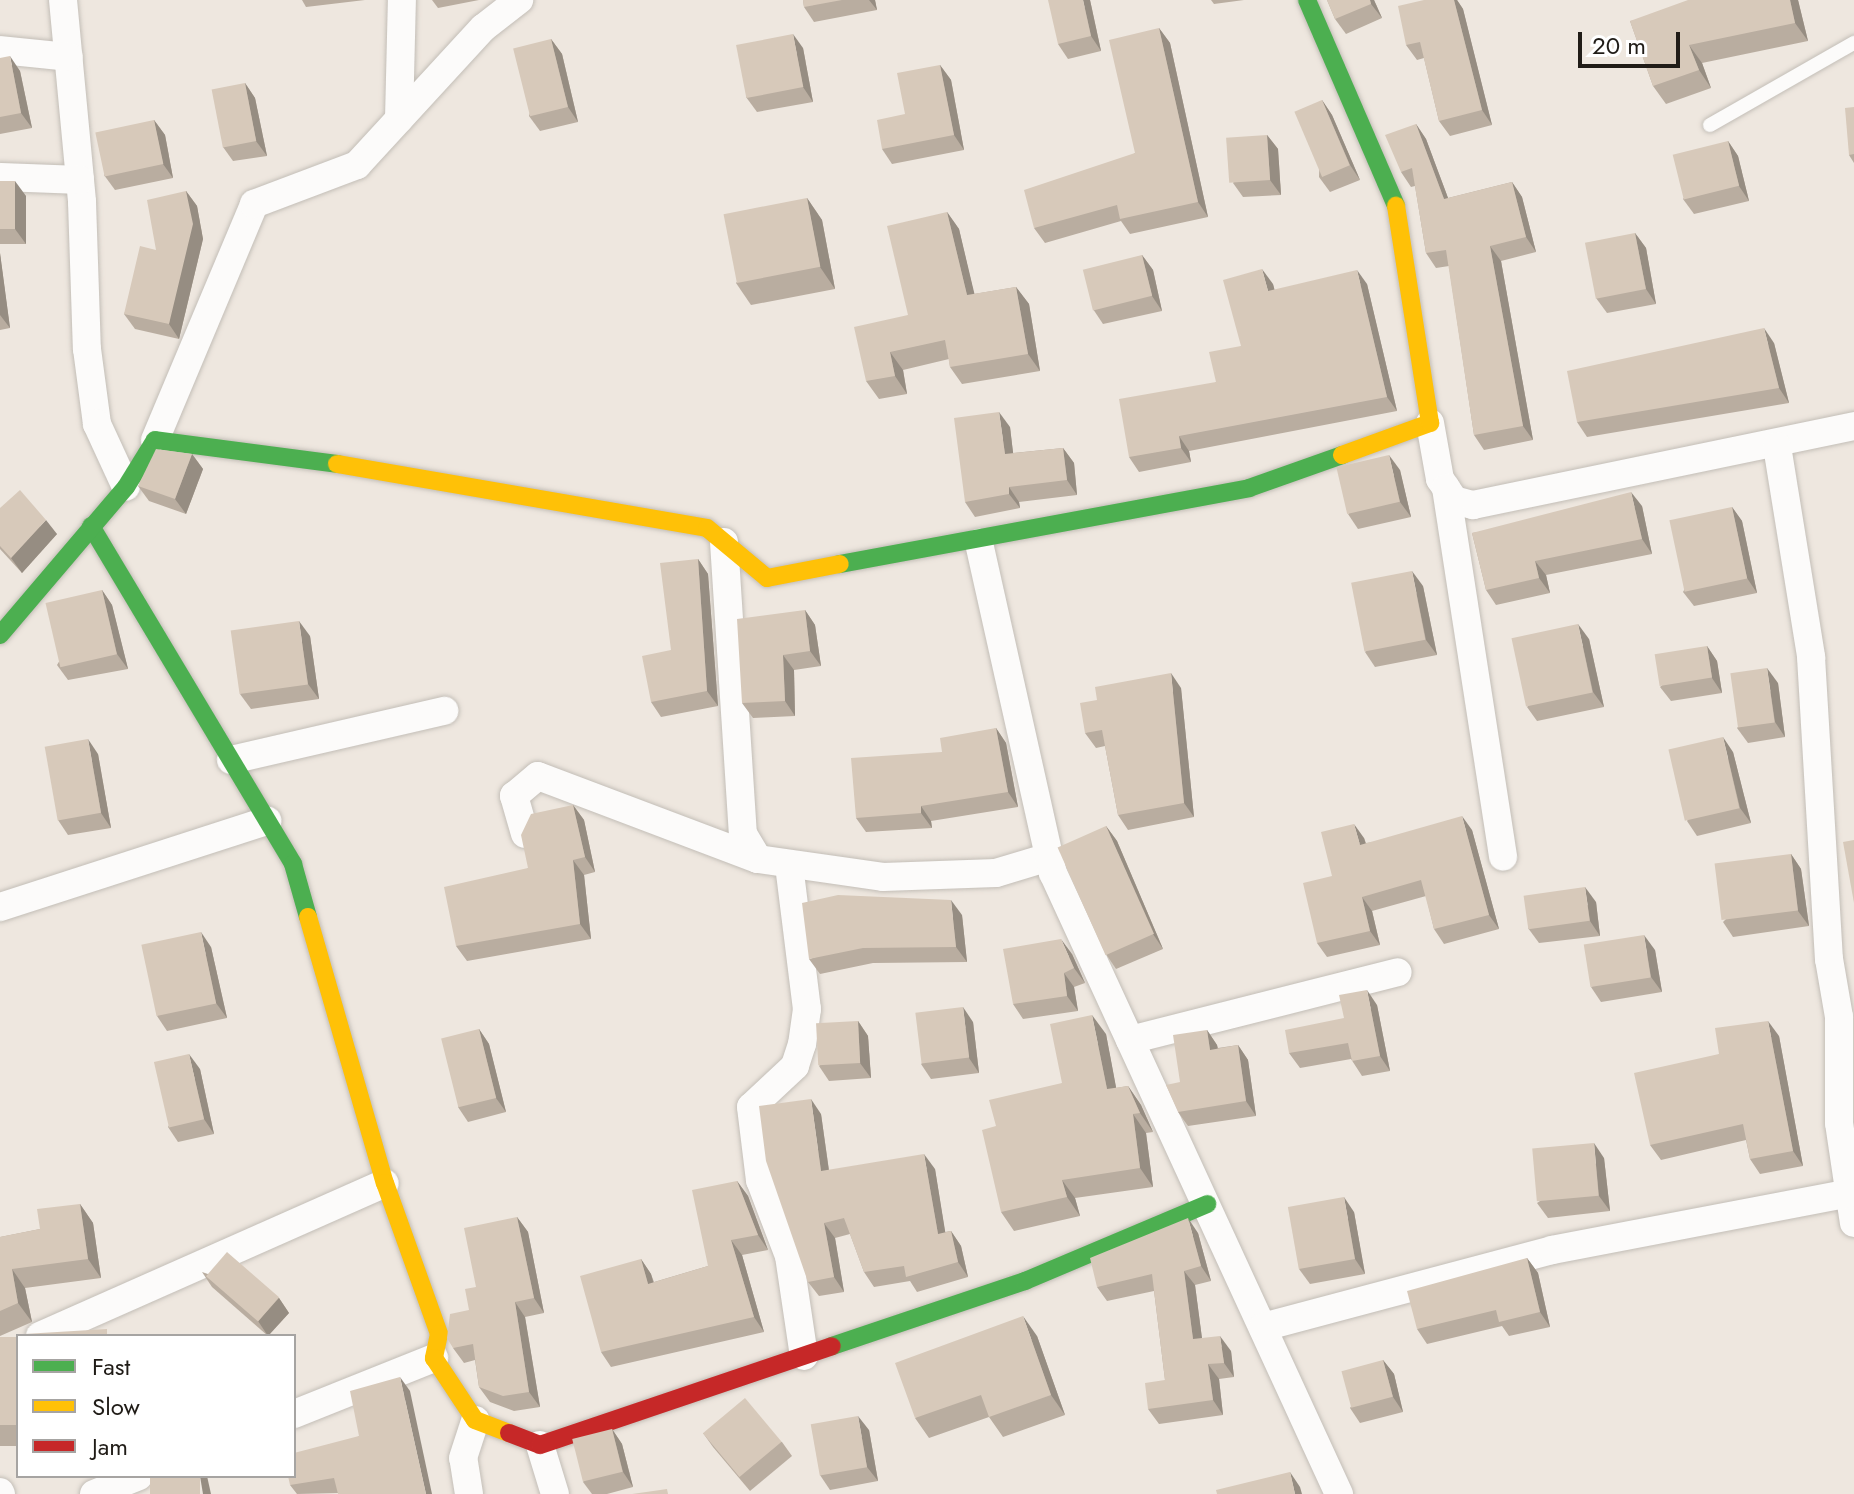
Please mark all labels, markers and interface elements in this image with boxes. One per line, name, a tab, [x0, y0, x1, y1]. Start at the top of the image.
scale bar	[1582, 16, 1684, 66]
text: 20 m	[1592, 28, 1646, 63]
legend	[16, 1334, 296, 1478]
text: Fast	[92, 1349, 130, 1384]
text: Slow	[92, 1389, 140, 1424]
text: Jam	[92, 1429, 128, 1464]

